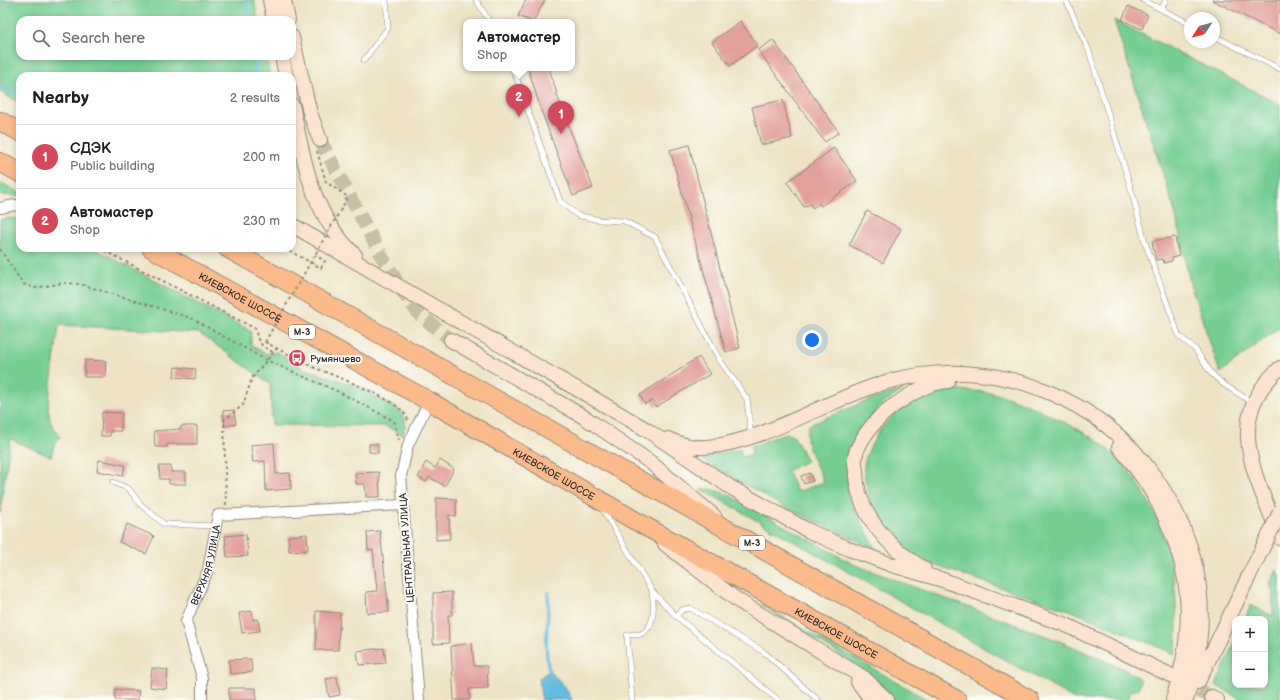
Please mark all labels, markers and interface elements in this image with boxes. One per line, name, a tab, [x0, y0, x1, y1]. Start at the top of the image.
north arrow	[1184, 12, 1220, 48]
search box	[16, 16, 296, 60]
popup	[463, 19, 575, 71]
icon: search	[30, 27, 52, 49]
text: Автомастер	[477, 28, 561, 47]
text: Search here	[62, 29, 145, 48]
text: Shop	[477, 47, 507, 63]
pin: 2	[506, 84, 532, 117]
text: Nearby	[32, 88, 89, 108]
text: 2 results	[230, 90, 280, 106]
pin: 1	[548, 101, 574, 134]
text: СДЭК	[70, 139, 111, 158]
text: 1	[42, 149, 48, 165]
text: 200 m	[243, 149, 280, 165]
text: Public building	[70, 158, 155, 174]
text: Автомастер	[70, 203, 153, 222]
text: 2	[41, 213, 49, 229]
text: 230 m	[243, 213, 280, 229]
text: Shop	[70, 222, 100, 238]
street label: КИЕВСКОЕ ШОССЕ	[196, 270, 284, 326]
road number: М-3	[289, 325, 315, 339]
your location	[802, 330, 822, 350]
bus stop icon: Румянцево	[287, 348, 307, 368]
place label: Румянцево	[310, 353, 361, 365]
street label: КИЕВСКОЕ ШОССЕ	[510, 446, 597, 503]
street label: ЦЕНТРАЛЬНАЯ УЛИЦА	[397, 492, 417, 603]
street label: ВЕРХНЯЯ УЛИЦА	[189, 523, 223, 607]
road number: М-3	[739, 536, 765, 550]
street label: КИЕВСКОЕ ШОССЕ	[792, 606, 880, 662]
map controls	[1232, 616, 1268, 688]
button: +	[1232, 616, 1268, 652]
button: −	[1232, 652, 1268, 688]

